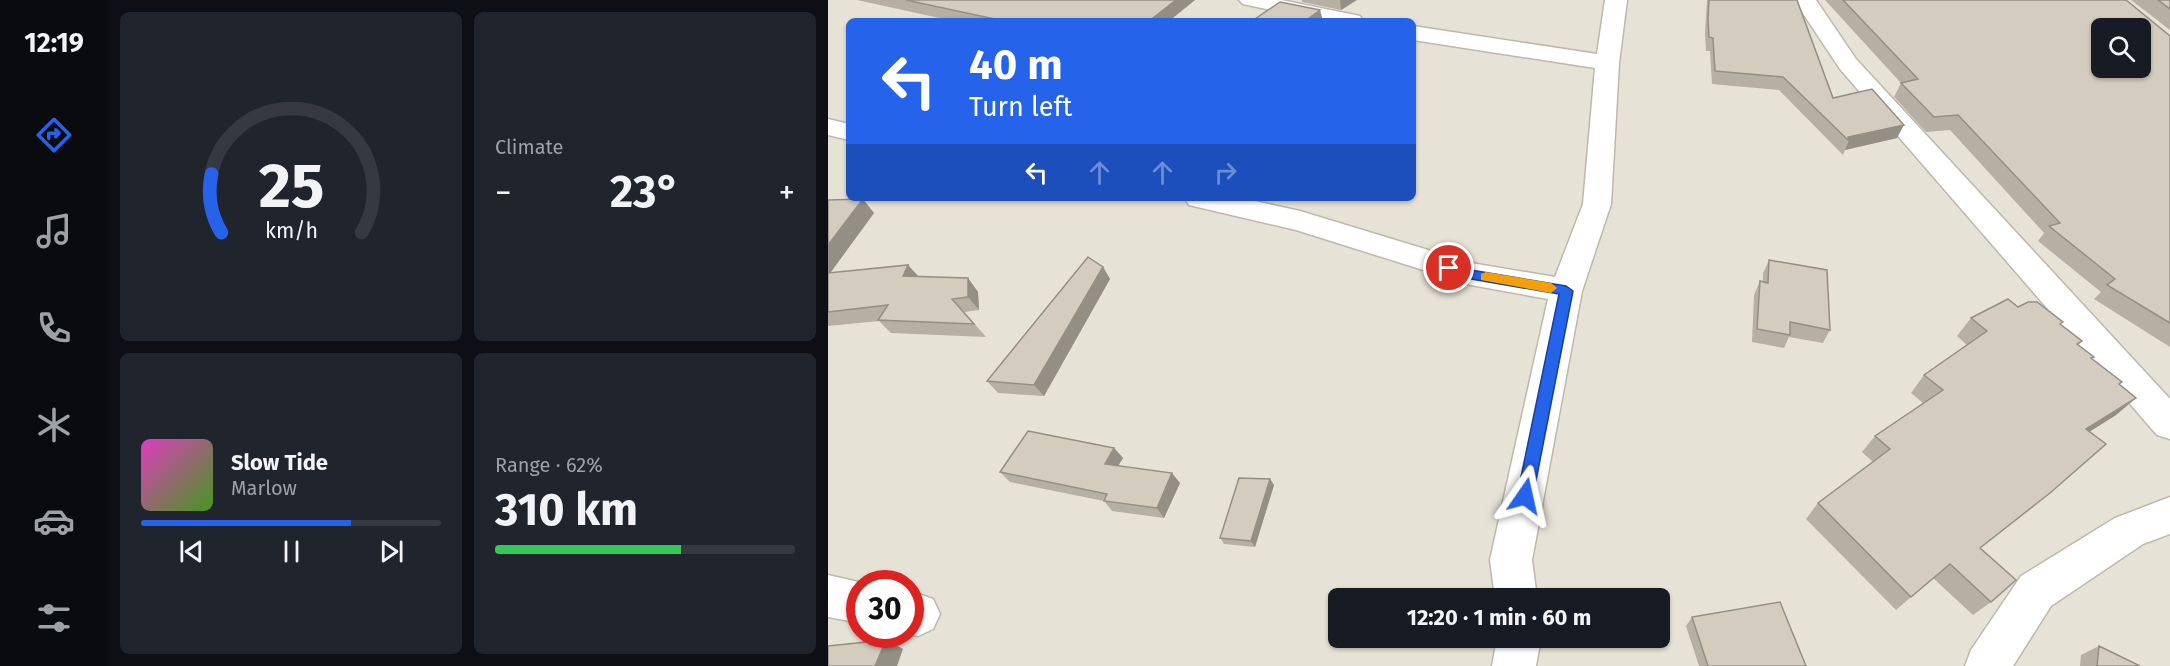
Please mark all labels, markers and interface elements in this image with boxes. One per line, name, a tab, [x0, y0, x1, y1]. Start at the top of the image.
map controls	[2091, 18, 2151, 78]
button: search	[2091, 18, 2151, 78]
text: 12:19	[24, 27, 84, 59]
text: 40 m	[969, 40, 1063, 90]
icon: left	[870, 42, 948, 120]
text: Turn left	[969, 91, 1072, 123]
icon: directions	[33, 114, 75, 156]
text: Climate	[495, 135, 563, 159]
text: 25	[258, 149, 324, 224]
icon: left	[1020, 156, 1053, 189]
icon: ahead	[1083, 156, 1116, 189]
icon: ahead	[1146, 156, 1179, 189]
icon: right	[1209, 156, 1242, 189]
text: 23°	[610, 165, 680, 219]
text: −	[495, 173, 512, 213]
text: +	[779, 173, 795, 213]
icon: music	[33, 210, 75, 252]
text: km/h	[264, 219, 318, 245]
pin	[1423, 242, 1474, 293]
icon: arrive	[1432, 251, 1465, 284]
icon: phone	[33, 307, 75, 349]
icon: climate	[33, 404, 75, 446]
text: Slow Tide	[231, 449, 328, 476]
text: Range · 62%	[495, 453, 603, 477]
position arrow	[1493, 464, 1557, 528]
text: Marlow	[231, 476, 297, 500]
text: 310 km	[495, 483, 638, 537]
icon: car	[33, 500, 75, 542]
icon: previous	[175, 535, 208, 568]
icon: pause	[275, 535, 308, 568]
icon: next	[375, 535, 408, 568]
speed limit sign: 30	[846, 570, 924, 648]
icon: filters	[33, 597, 75, 639]
text: 12:20 · 1 min · 60 m	[1407, 604, 1591, 631]

